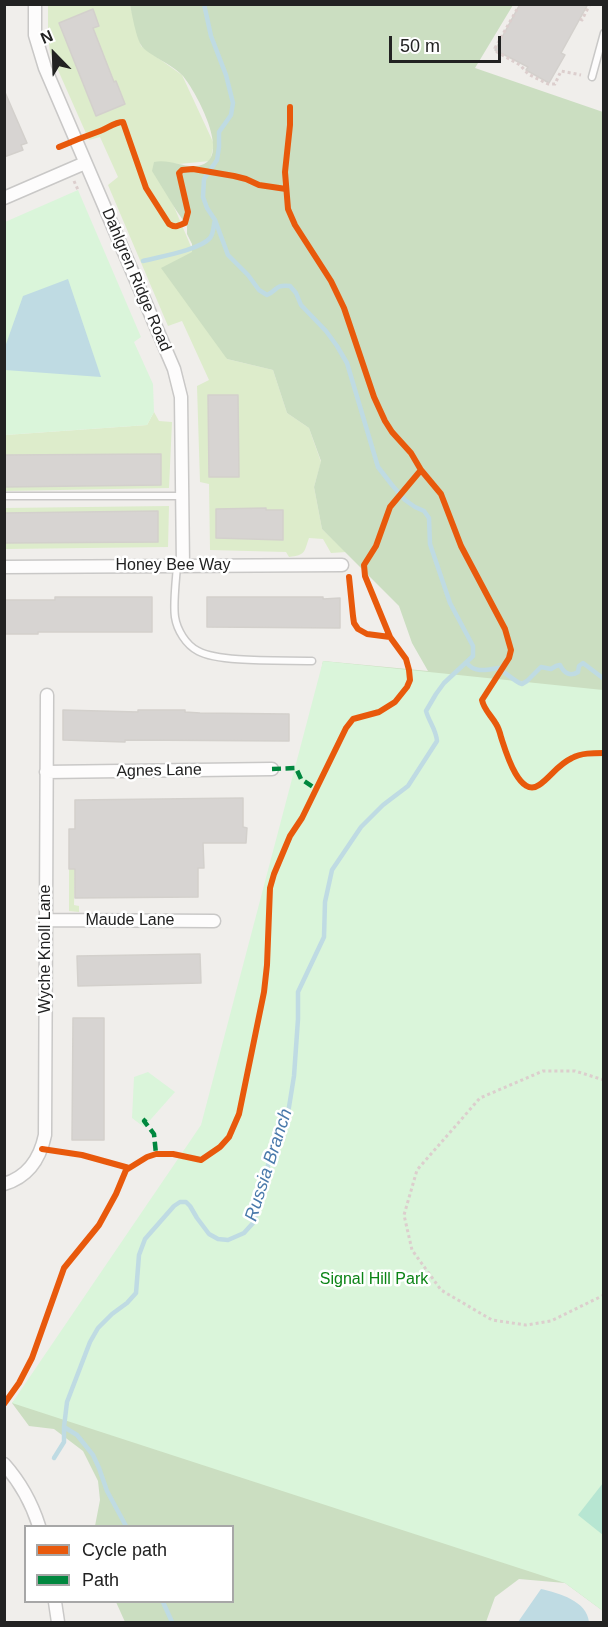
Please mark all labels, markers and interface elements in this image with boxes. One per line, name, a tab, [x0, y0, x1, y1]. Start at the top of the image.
north arrow	[24, 24, 84, 84]
scale bar	[392, 24, 504, 62]
text: N	[38, 27, 55, 47]
text: 50 m	[400, 36, 440, 56]
street label: Dahlgren Ridge Road	[97, 205, 175, 355]
street label: Honey Bee Way	[115, 556, 231, 576]
street label: Agnes Lane	[116, 761, 202, 781]
street label: Wyche Knoll Lane	[36, 885, 56, 1013]
street label: Maude Lane	[86, 911, 174, 931]
water label: Russia Branch	[241, 1106, 297, 1224]
park label: Signal Hill Park	[320, 1270, 428, 1290]
legend	[24, 1525, 234, 1603]
text: Cycle path	[82, 1540, 167, 1560]
text: Path	[82, 1570, 119, 1590]

